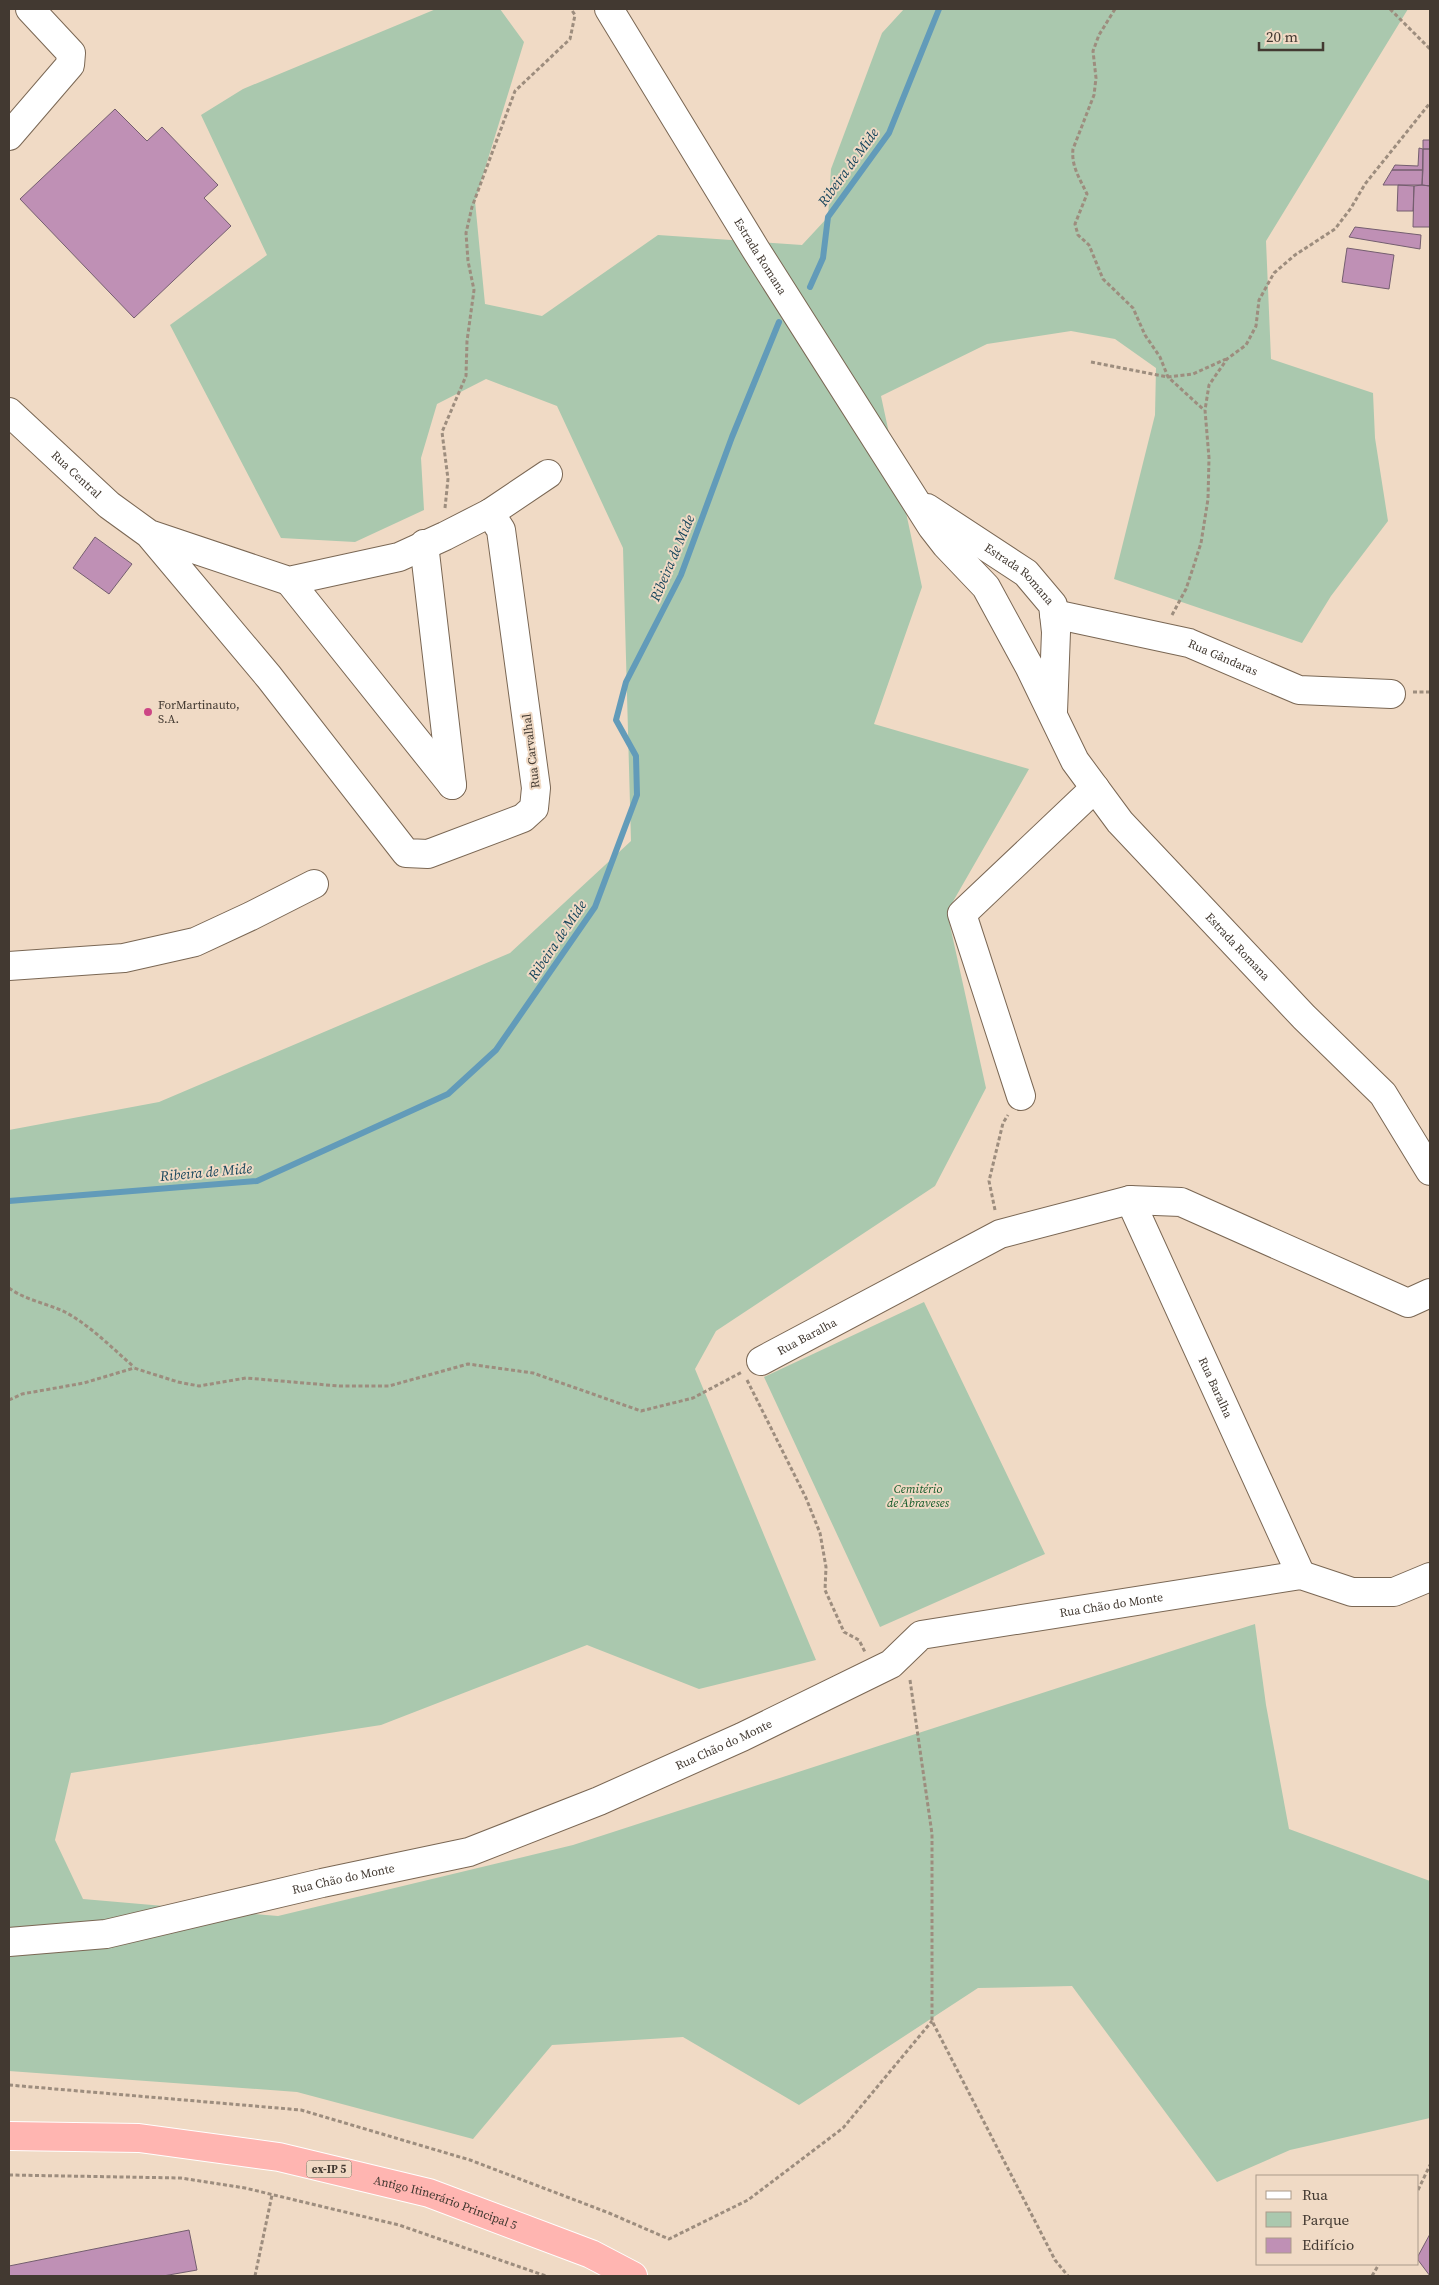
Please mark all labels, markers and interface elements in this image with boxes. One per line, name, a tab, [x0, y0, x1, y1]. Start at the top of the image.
scale bar	[1259, 20, 1323, 52]
text: 20 m	[1266, 26, 1298, 47]
water label: Ribeira de Mide	[812, 124, 883, 211]
street label: Estrada Romana	[730, 215, 791, 299]
street label: Rua Central	[48, 447, 105, 502]
water label: Ribeira de Mide	[644, 511, 699, 605]
street label: Estrada Romana	[981, 540, 1058, 609]
street label: Rua Gândaras	[1186, 636, 1260, 679]
place label: ForMartinauto, S.A.	[158, 697, 240, 727]
marker: ForMartinauto, S.A.	[142, 706, 154, 718]
street label: Rua Carvalhal	[518, 712, 544, 789]
water label: Ribeira de Mide	[522, 896, 591, 985]
street label: Estrada Romana	[1202, 909, 1274, 985]
water label: Ribeira de Mide	[158, 1158, 253, 1186]
street label: Rua Baralha	[774, 1314, 840, 1359]
street label: Rua Baralha	[1195, 1354, 1237, 1421]
park label: Cemitério de Abraveses	[887, 1481, 950, 1511]
street label: Rua Chão do Monte	[1058, 1589, 1164, 1621]
street label: Rua Chão do Monte	[673, 1716, 775, 1774]
street label: Rua Chão do Monte	[290, 1860, 396, 1898]
road number: ex-IP 5	[306, 2160, 352, 2178]
street label: Antigo Itinerário Principal 5	[372, 2172, 519, 2233]
legend	[1256, 2175, 1419, 2265]
text: Rua	[1302, 2184, 1328, 2205]
text: Parque	[1302, 2209, 1350, 2230]
text: Edifício	[1302, 2234, 1354, 2255]

